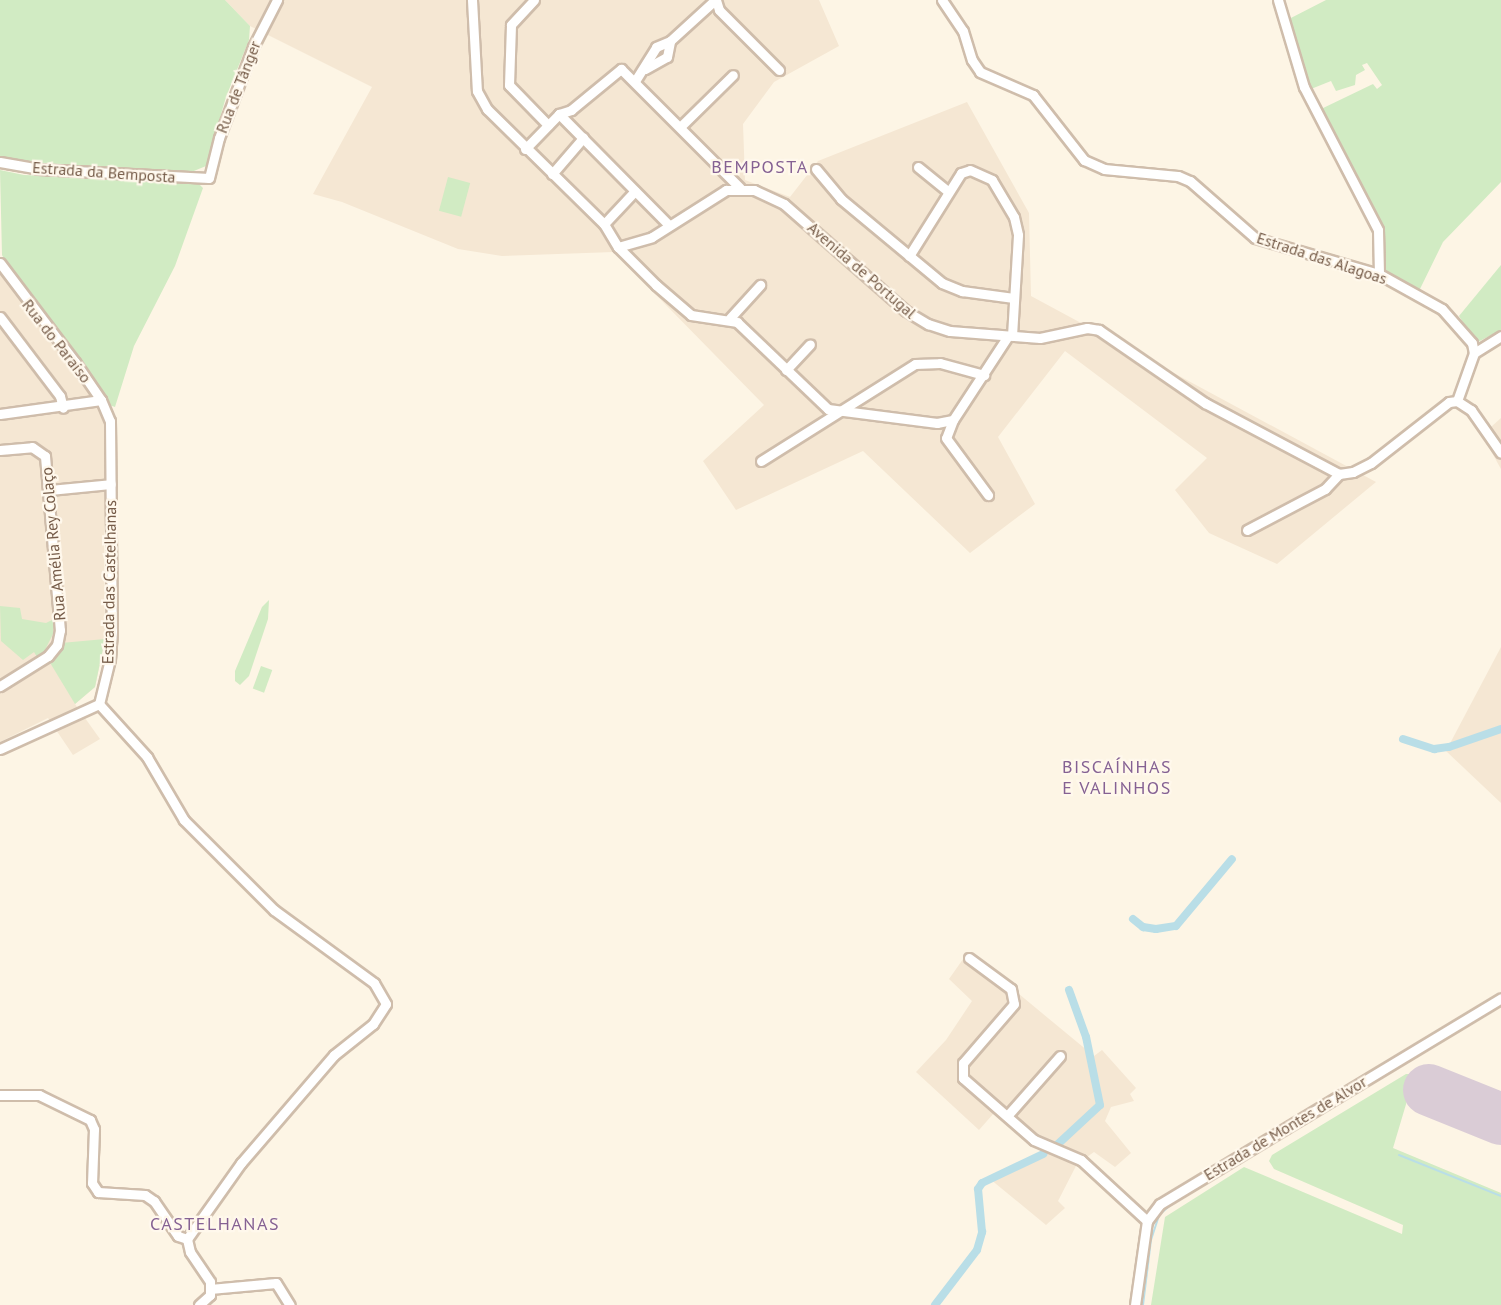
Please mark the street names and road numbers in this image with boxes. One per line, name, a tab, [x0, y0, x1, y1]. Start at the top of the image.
street label: Rua de Tânger	[212, 38, 264, 136]
street label: Estrada da Bemposta	[32, 157, 176, 187]
street label: Avenida de Portugal	[804, 218, 920, 322]
street label: Estrada das Alagoas	[1254, 228, 1390, 288]
street label: Rua do Paraíso	[18, 295, 96, 387]
street label: Rua Amélia Rey Colaço	[37, 466, 69, 622]
street label: Estrada das Castelhanas	[98, 500, 120, 664]
street label: Estrada de Montes de Alvor	[1200, 1072, 1370, 1184]

